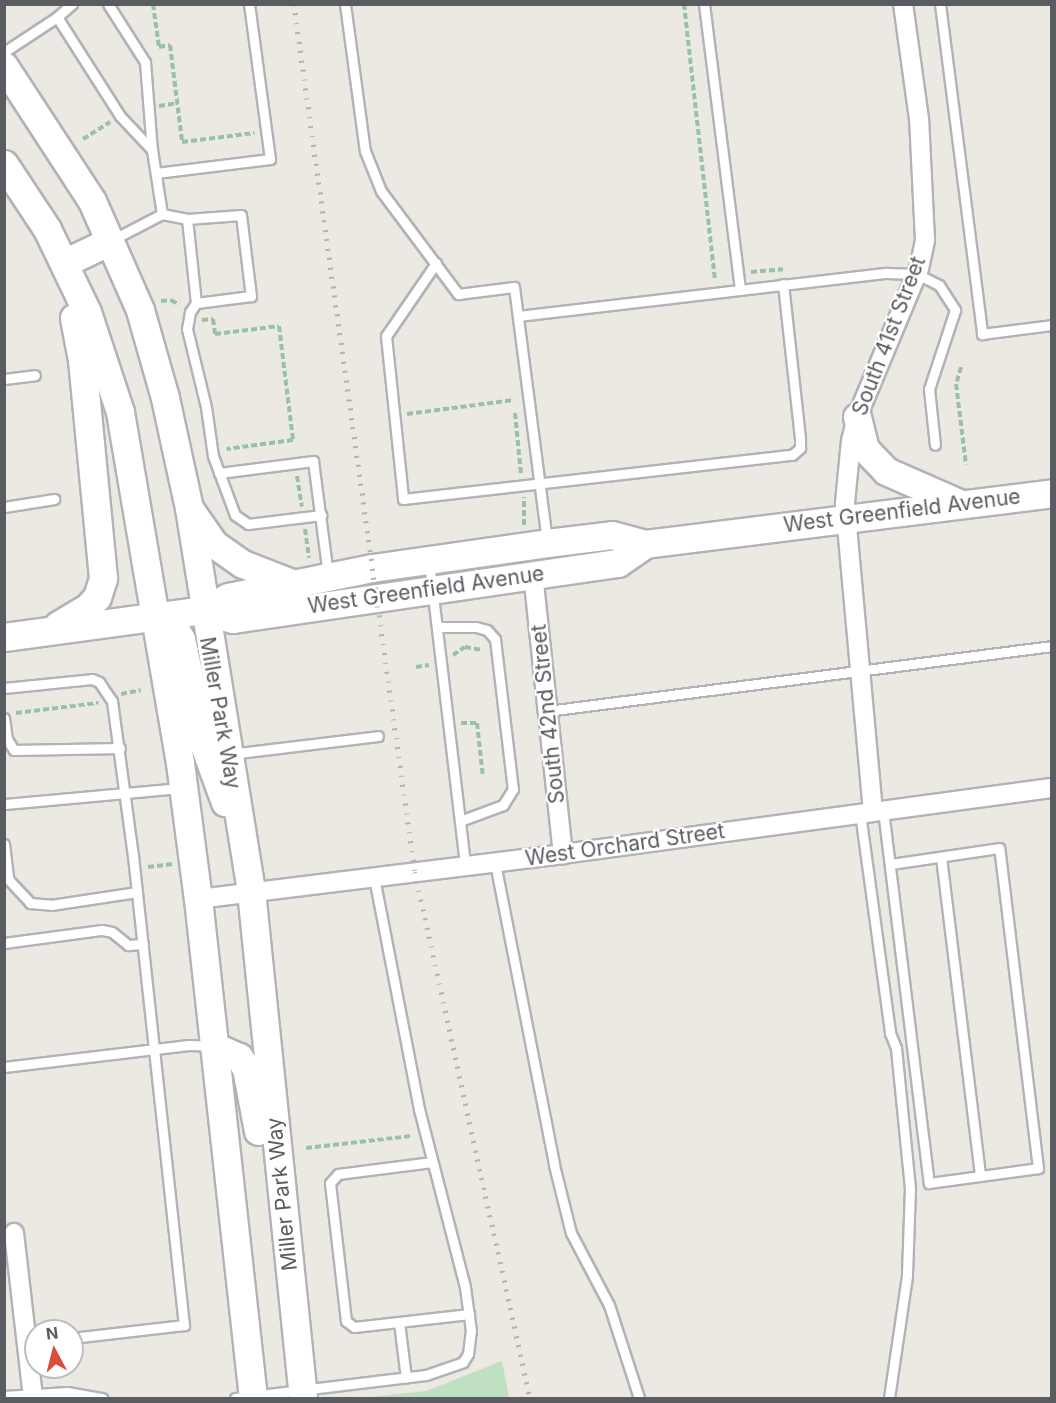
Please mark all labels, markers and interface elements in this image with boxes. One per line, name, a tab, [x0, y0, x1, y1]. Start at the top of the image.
street label: South 41st Street	[847, 253, 931, 419]
street label: West Greenfield Avenue	[782, 484, 1022, 538]
street label: West Greenfield Avenue	[306, 561, 546, 619]
street label: South 42nd Street	[526, 623, 570, 805]
street label: Miller Park Way	[194, 635, 246, 791]
street label: West Orchard Street	[524, 819, 726, 871]
street label: Miller Park Way	[261, 1116, 303, 1272]
north arrow	[24, 1319, 84, 1379]
text: N	[45, 1322, 59, 1344]

